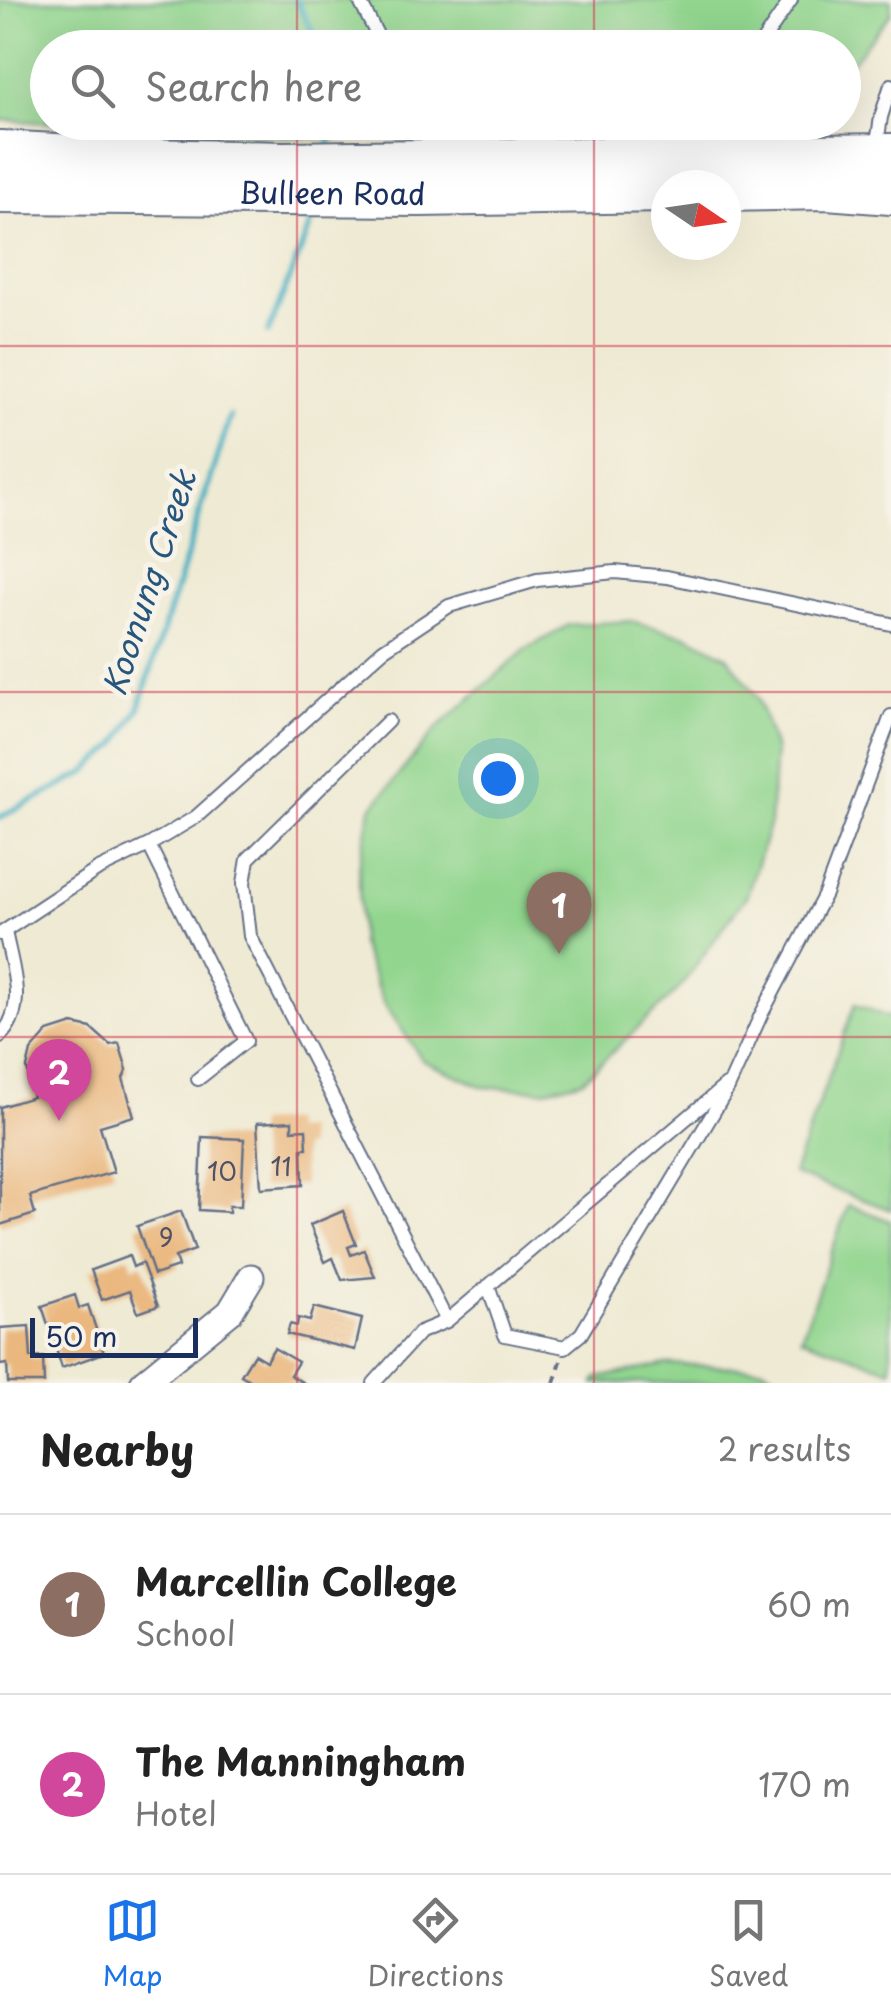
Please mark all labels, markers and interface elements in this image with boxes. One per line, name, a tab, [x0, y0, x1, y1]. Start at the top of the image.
search box	[30, 30, 861, 140]
text: Search here	[145, 57, 362, 114]
icon: search	[65, 58, 120, 113]
street label: Bulleen Road	[238, 169, 426, 215]
north arrow	[651, 170, 741, 260]
water label: Koonung Creek	[89, 462, 208, 701]
your location	[473, 753, 524, 804]
pin: 1	[526, 872, 592, 954]
pin: 2	[27, 1038, 92, 1121]
house number: 11	[271, 1147, 291, 1185]
house number: 10	[207, 1152, 237, 1190]
house number: 9	[159, 1218, 173, 1256]
scale bar	[30, 1313, 198, 1358]
text: 50 m	[45, 1314, 118, 1357]
text: Nearby	[40, 1417, 194, 1480]
text: 2 results	[718, 1424, 851, 1472]
text: Marcellin College	[135, 1552, 457, 1609]
text: 1	[65, 1580, 80, 1628]
text: 60 m	[767, 1580, 851, 1628]
text: School	[135, 1609, 236, 1657]
text: The Manningham	[135, 1732, 466, 1789]
text: 2	[61, 1760, 84, 1808]
text: 170 m	[758, 1760, 851, 1808]
text: Hotel	[135, 1789, 217, 1837]
tab: Map	[103, 1893, 162, 1996]
tab: Directions	[368, 1893, 504, 1996]
tab: Saved	[709, 1893, 788, 1996]

